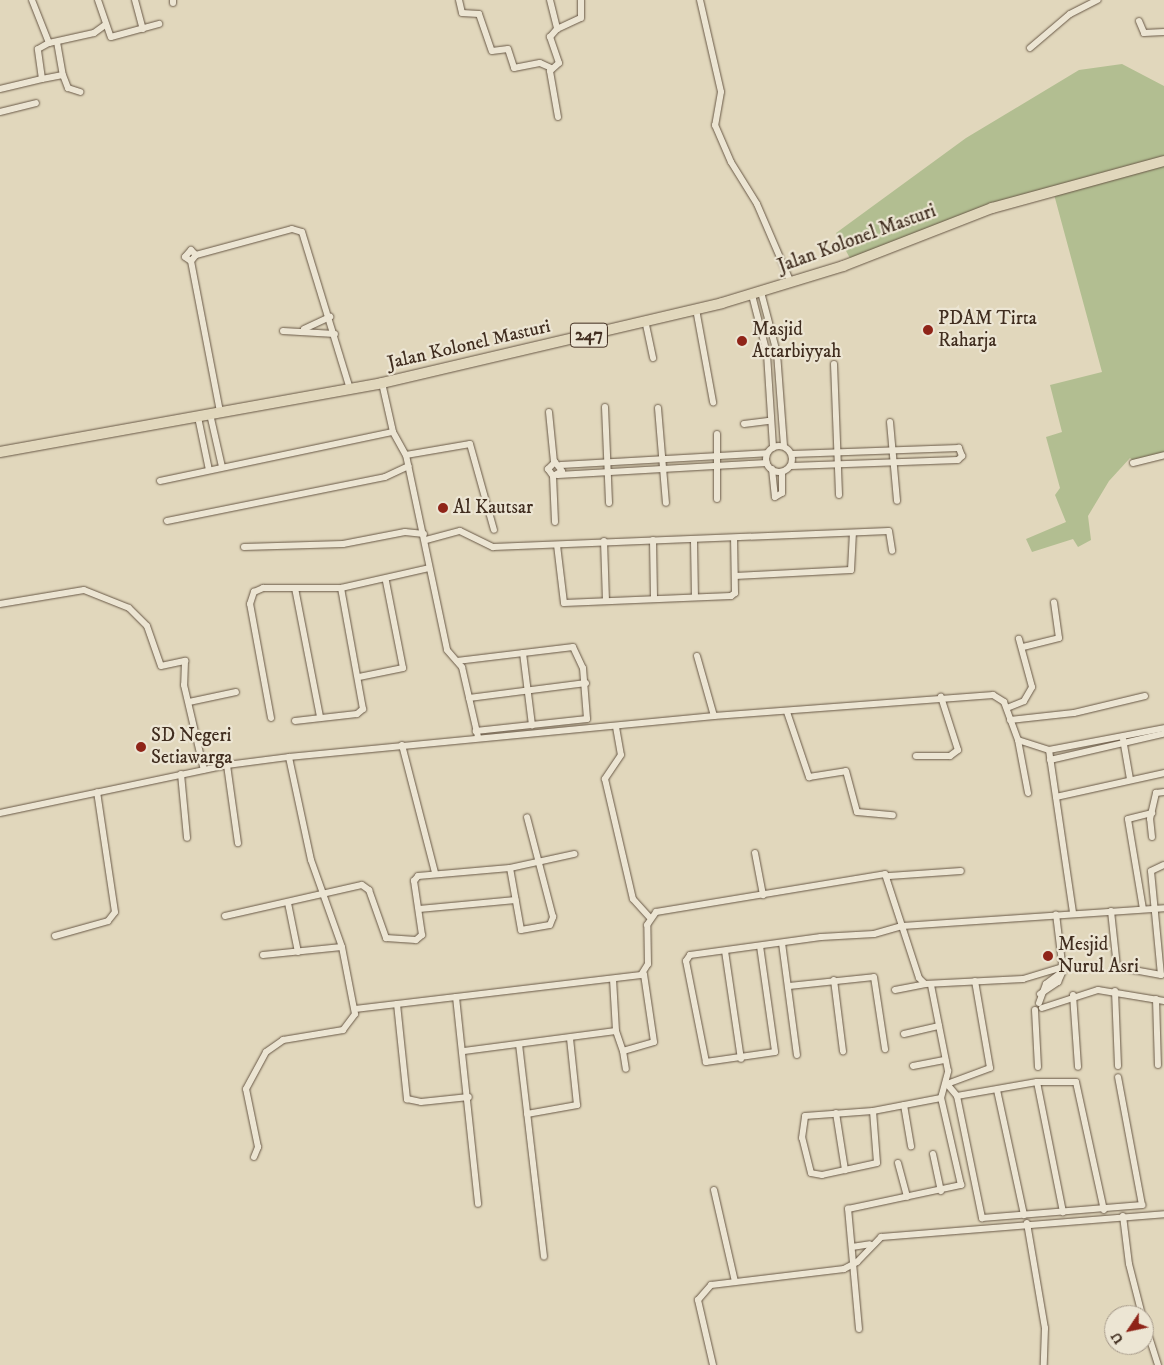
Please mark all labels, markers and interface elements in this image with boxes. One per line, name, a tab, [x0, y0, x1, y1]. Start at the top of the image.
street label: Jalan Kolonel Masturi	[775, 200, 939, 278]
place label: PDAM Tirta Raharja	[938, 308, 1037, 352]
street label: Jalan Kolonel Masturi	[385, 315, 553, 375]
place label: Masjid Attarbiyyah	[752, 319, 841, 363]
road number: 247	[569, 320, 609, 350]
marker: PDAM Tirta Raharja	[922, 324, 934, 336]
marker: Masjid Attarbiyyah	[736, 335, 748, 347]
place label: Al Kautsar	[453, 497, 533, 519]
marker: Al Kautsar	[437, 502, 449, 514]
place label: SD Negeri Setiawarga	[151, 725, 232, 769]
marker: SD Negeri Setiawarga	[135, 741, 147, 753]
place label: Mesjid Nurul Asri	[1058, 934, 1139, 978]
marker: Mesjid Nurul Asri	[1042, 950, 1054, 962]
north arrow	[1104, 1305, 1154, 1355]
text: U	[1107, 1328, 1128, 1347]

